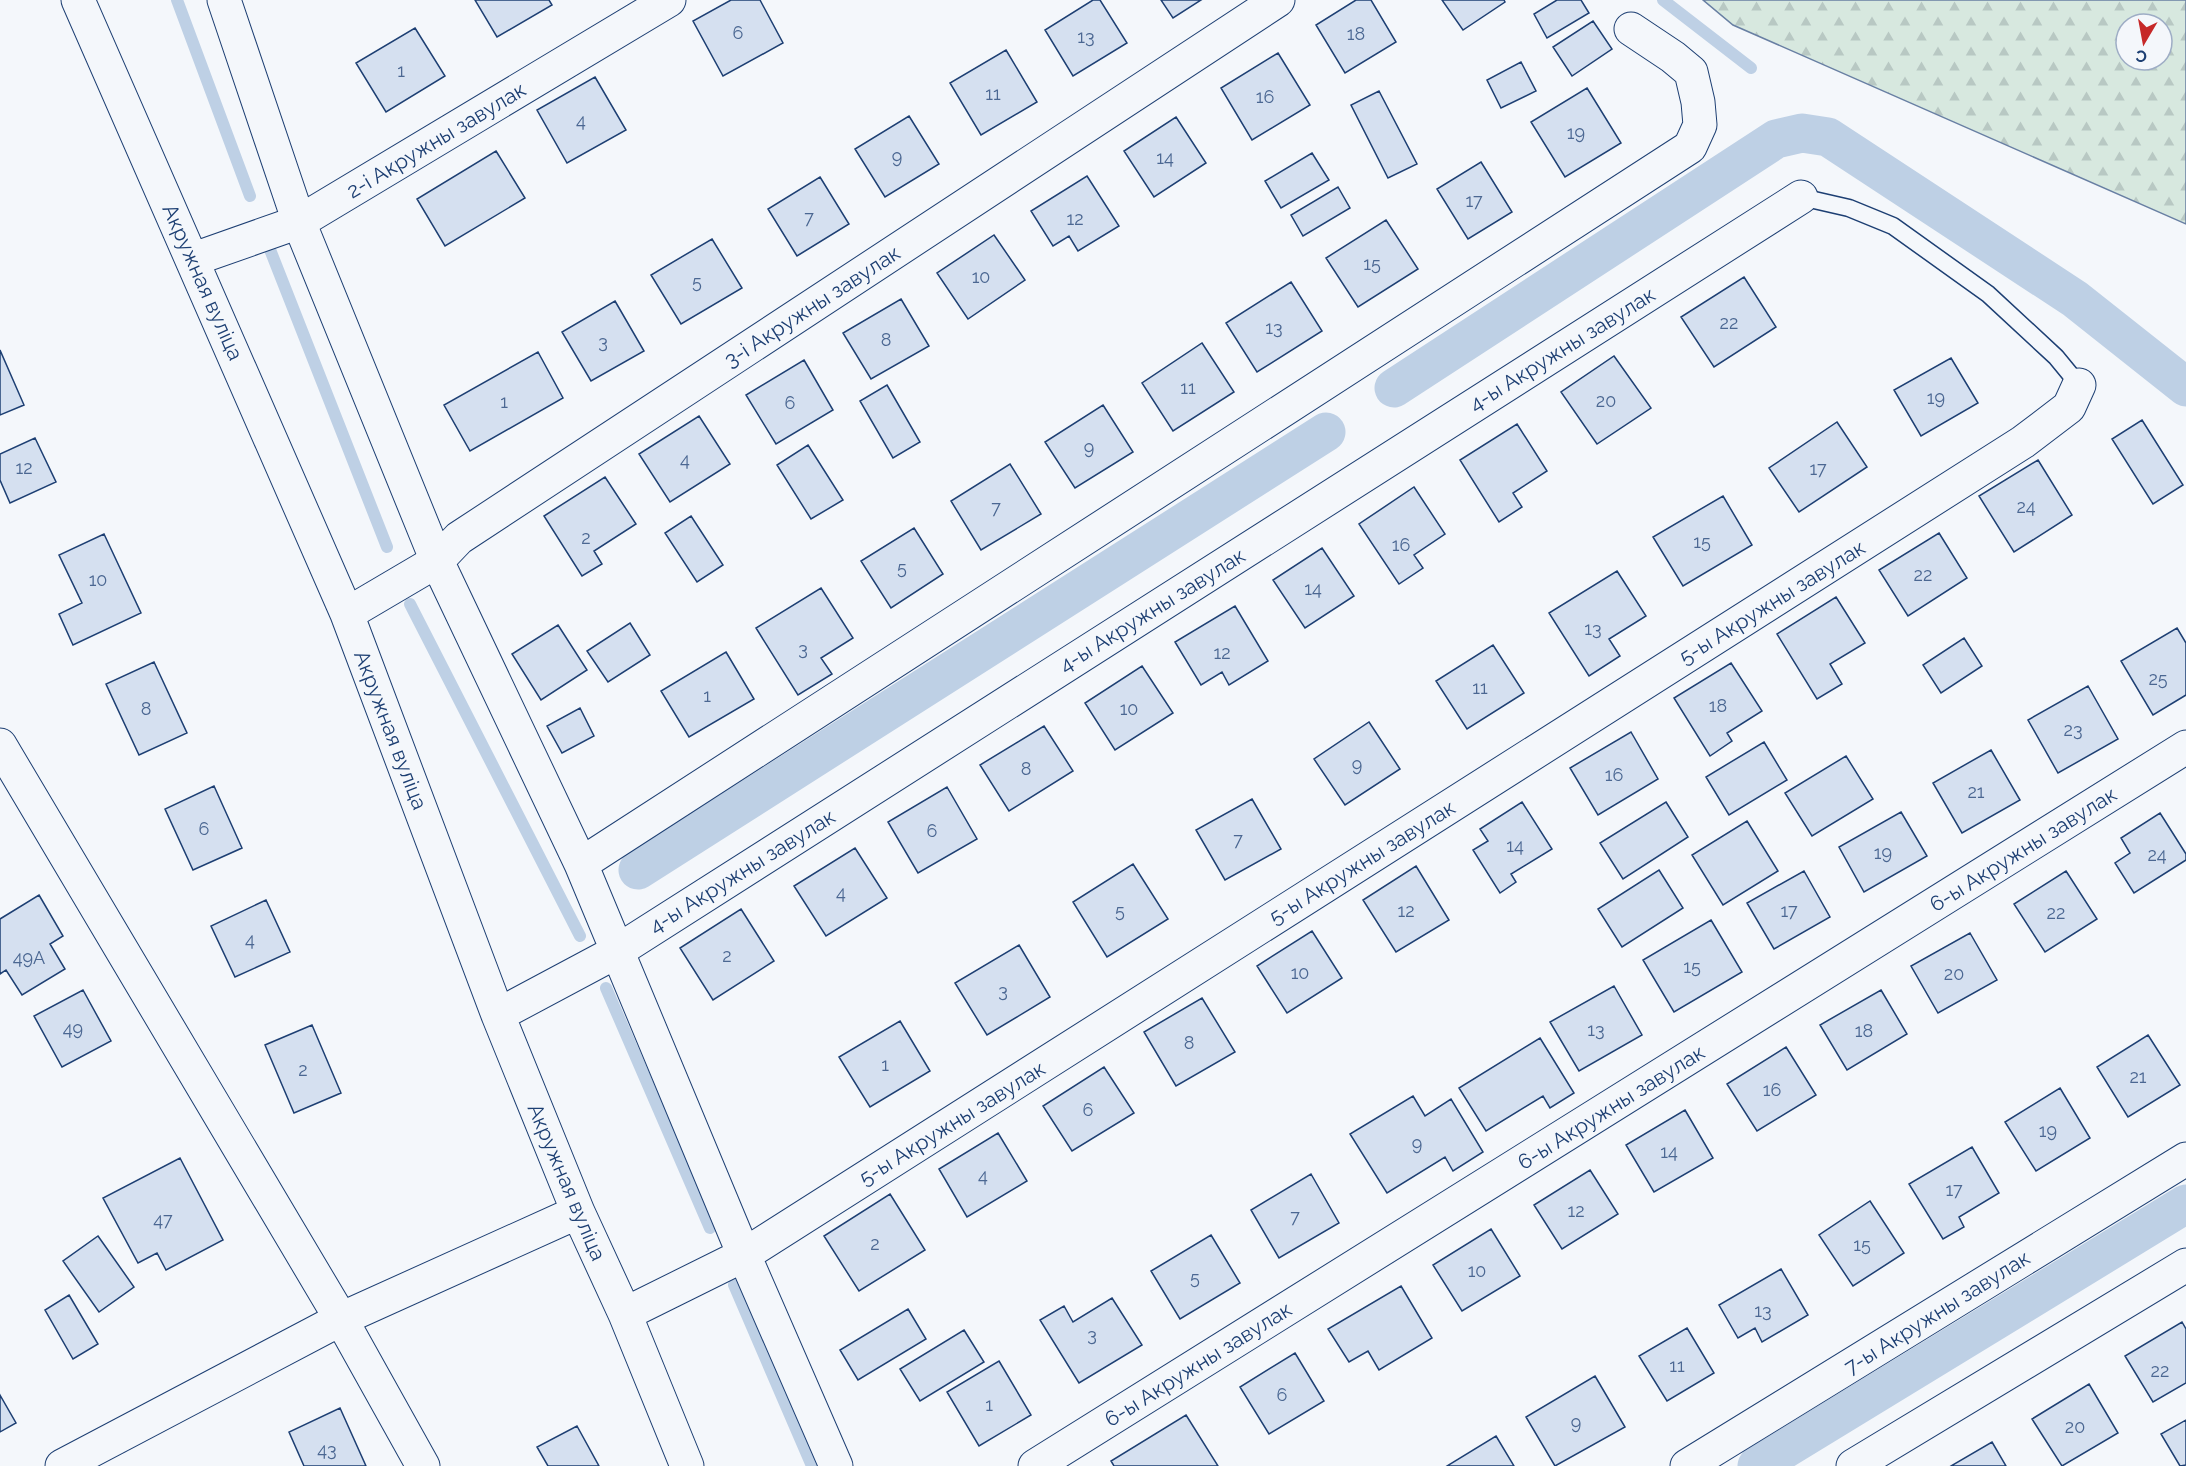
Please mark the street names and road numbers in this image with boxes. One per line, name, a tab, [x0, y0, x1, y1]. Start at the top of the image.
street label: 2-і Акружны завулак	[342, 77, 530, 203]
street label: Акружная вуліца	[157, 200, 249, 364]
street label: 3-і Акружны завулак	[719, 240, 905, 372]
street label: 4-ы Акружны завулак	[1464, 281, 1660, 416]
street label: 5-ы Акружны завулак	[1674, 534, 1870, 669]
street label: 4-ы Акружны завулак	[1054, 542, 1250, 677]
street label: Акружная вуліца	[349, 647, 433, 813]
street label: 6-ы Акружны завулак	[1925, 781, 2121, 917]
street label: 5-ы Акружны завулак	[1264, 794, 1460, 929]
street label: 4-ы Акружны завулак	[644, 803, 840, 939]
street label: 6-ы Акружны завулак	[1513, 1039, 1709, 1175]
street label: 5-ы Акружны завулак	[854, 1055, 1050, 1190]
street label: Акружная вуліца	[523, 1100, 611, 1264]
street label: 7-ы Акружны завулак	[1840, 1245, 2034, 1379]
street label: 6-ы Акружны завулак	[1099, 1296, 1297, 1432]

